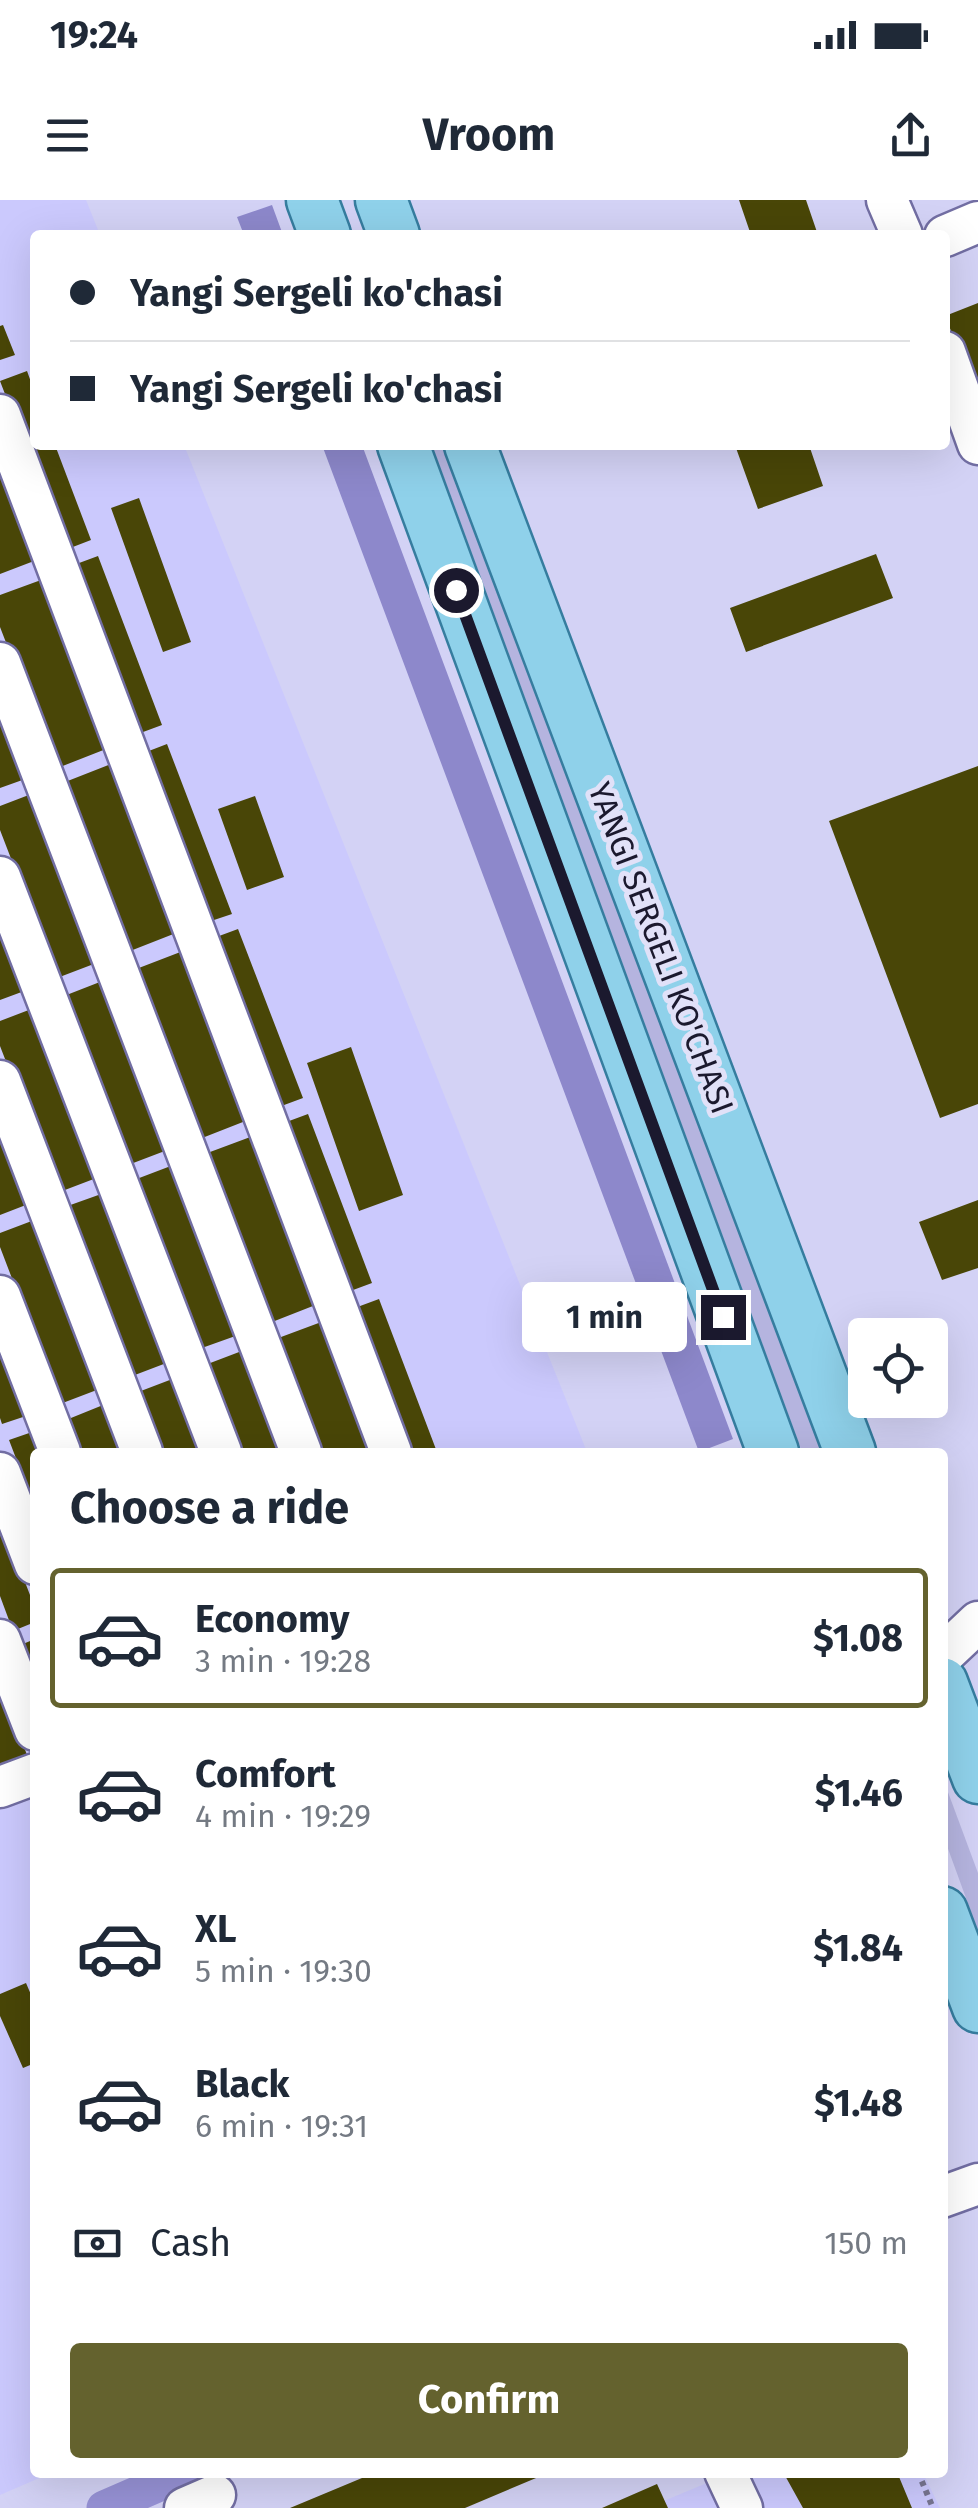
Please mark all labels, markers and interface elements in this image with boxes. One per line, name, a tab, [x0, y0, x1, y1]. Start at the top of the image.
text: 19:24	[50, 12, 138, 58]
icon: menu	[40, 108, 95, 163]
text: Vroom	[423, 108, 555, 162]
icon: share	[883, 108, 938, 163]
text: Yangi Sergeli ko'chasi	[130, 270, 503, 316]
text: Yangi Sergeli ko'chasi	[130, 366, 503, 412]
route start	[434, 568, 479, 613]
street label: YANGI SERGELI KO'CHASI	[580, 777, 742, 1119]
callout: 1 min	[523, 1282, 688, 1352]
route end	[701, 1295, 746, 1340]
text: 1 min	[566, 1298, 643, 1336]
map controls	[848, 1318, 948, 1418]
button: locate	[848, 1318, 948, 1418]
text: Choose a ride	[70, 1481, 349, 1535]
icon: car	[75, 1593, 165, 1683]
text: Economy	[195, 1596, 350, 1642]
text: $1.08	[813, 1615, 903, 1661]
text: 3 min · 19:28	[195, 1642, 371, 1680]
icon: car	[75, 1748, 165, 1838]
text: Comfort	[195, 1751, 336, 1797]
text: $1.46	[815, 1770, 903, 1816]
text: 4 min · 19:29	[195, 1797, 371, 1835]
icon: car	[75, 1903, 165, 1993]
text: XL	[195, 1906, 237, 1952]
text: $1.84	[813, 1925, 903, 1971]
text: 5 min · 19:30	[195, 1952, 372, 1990]
icon: car	[75, 2058, 165, 2148]
text: Black	[195, 2061, 290, 2107]
text: $1.48	[814, 2080, 903, 2126]
text: 6 min · 19:31	[195, 2107, 368, 2145]
icon: cash	[70, 2216, 125, 2271]
text: Cash	[150, 2220, 231, 2266]
text: 150 m	[824, 2224, 908, 2262]
button: Confirm	[70, 2343, 908, 2458]

